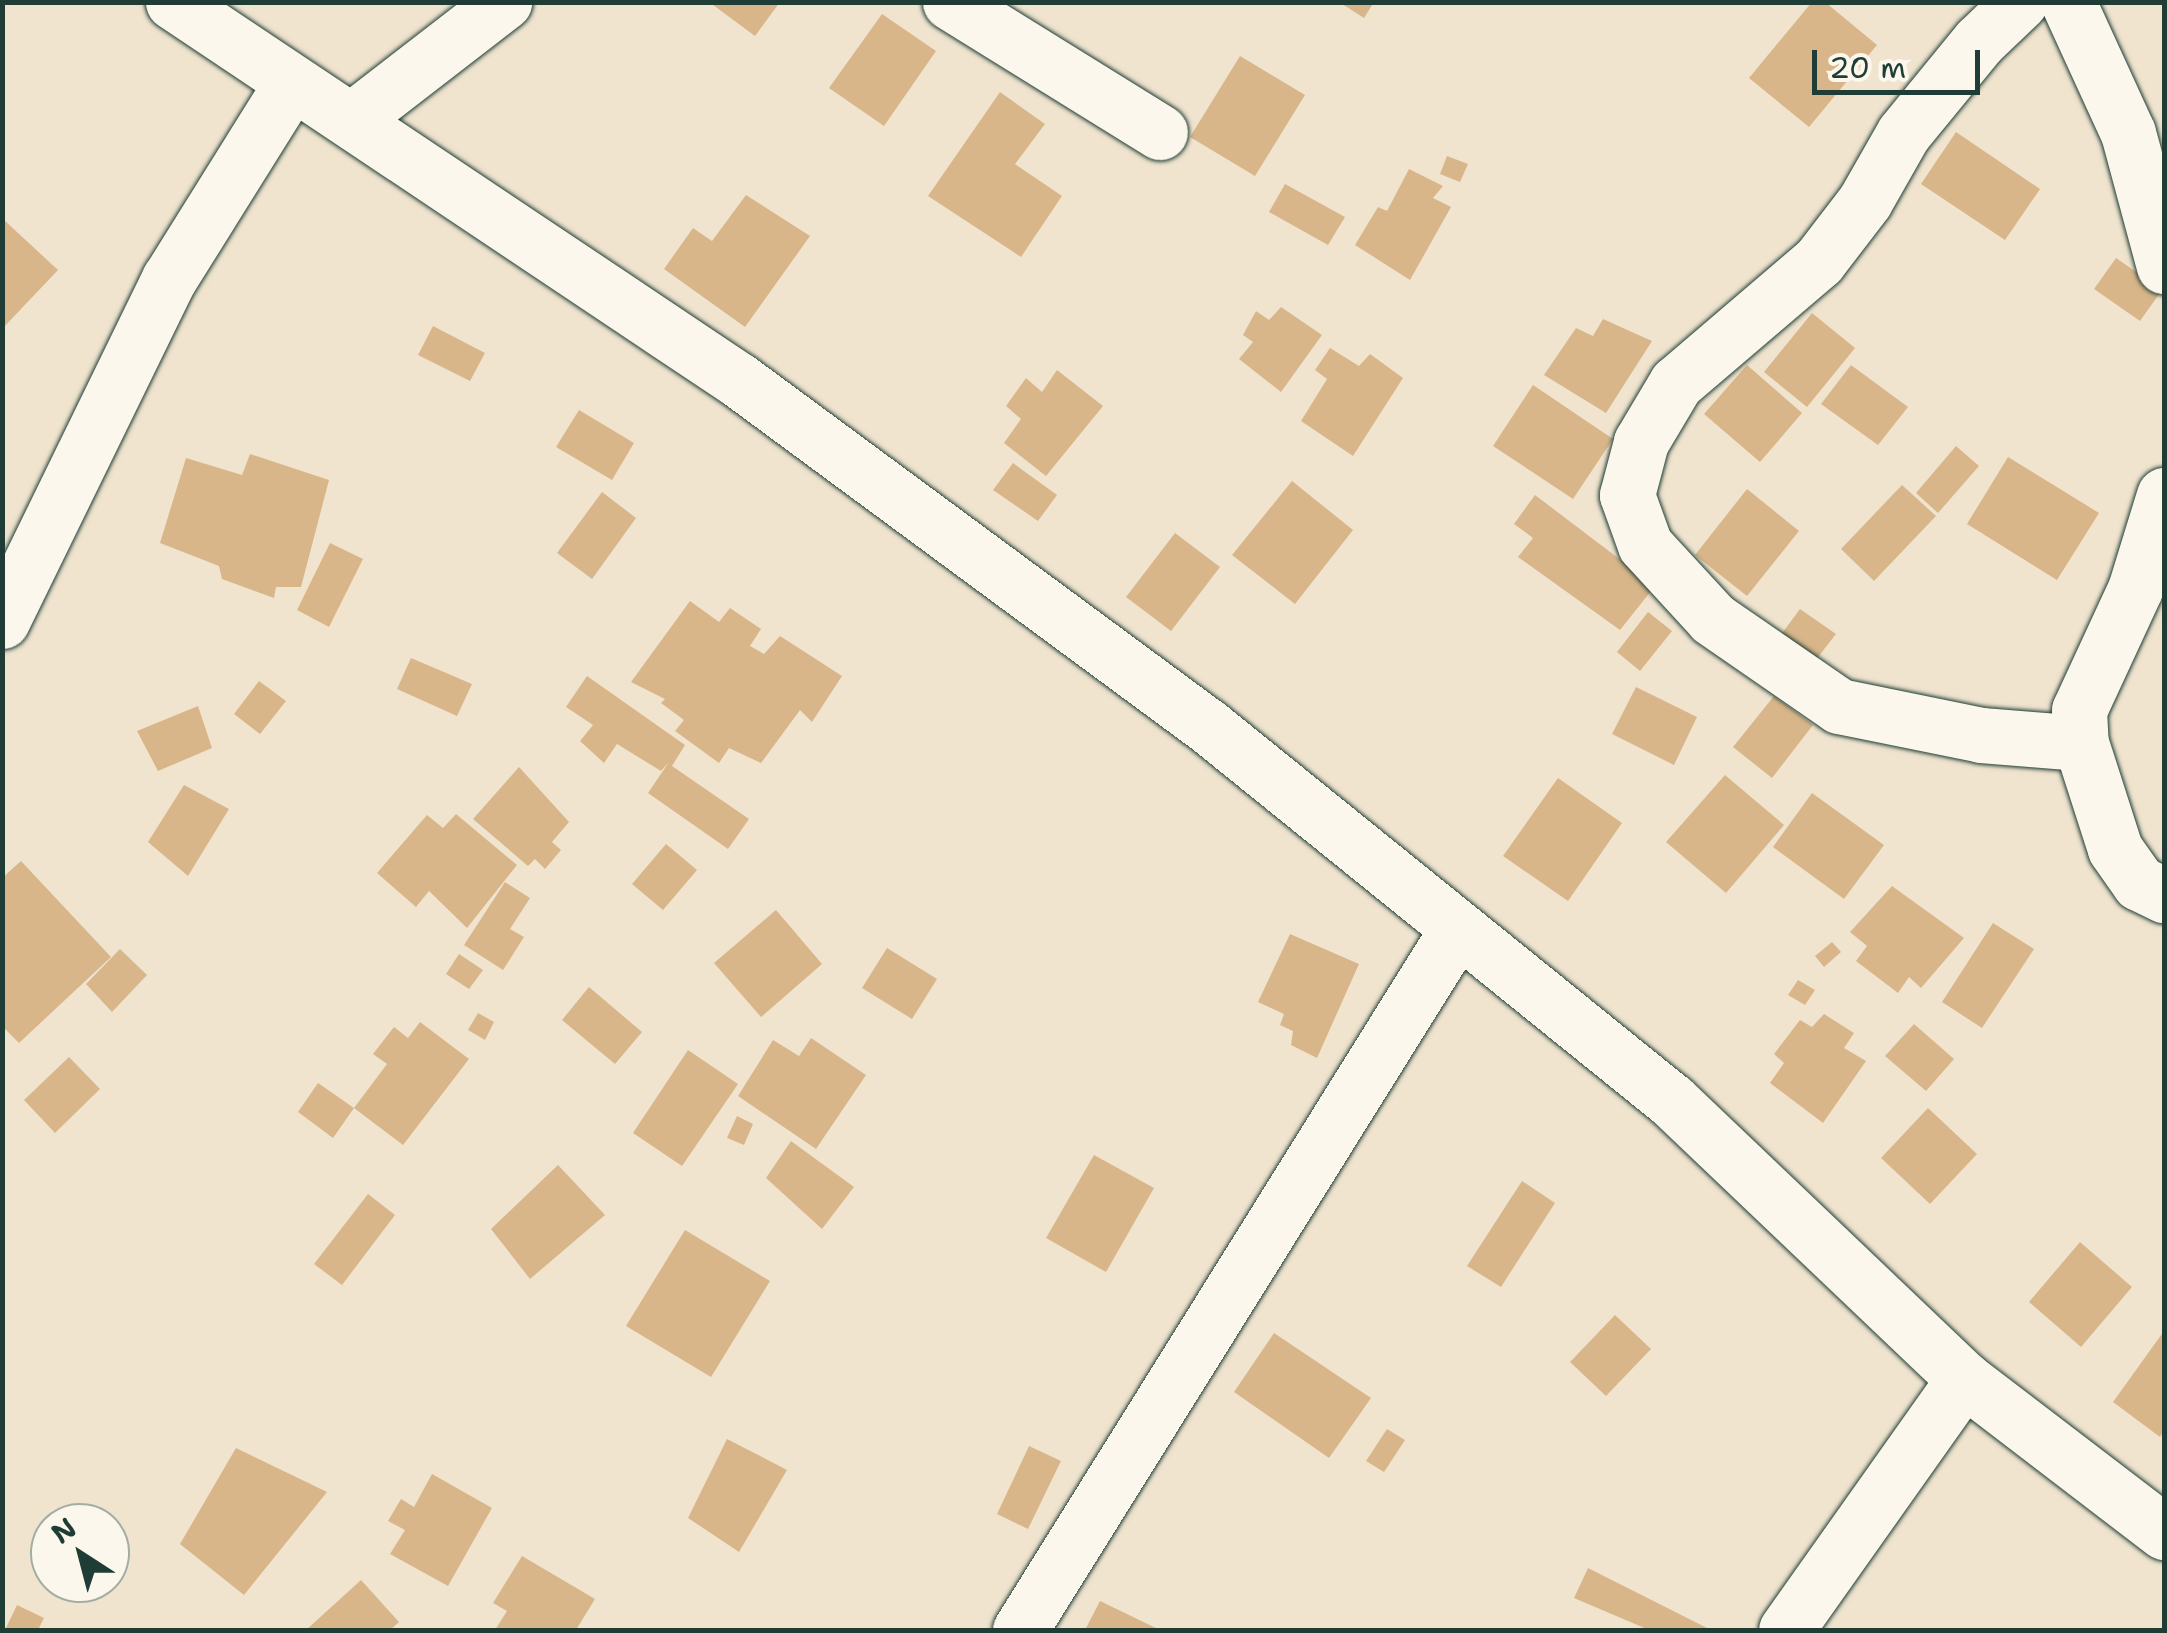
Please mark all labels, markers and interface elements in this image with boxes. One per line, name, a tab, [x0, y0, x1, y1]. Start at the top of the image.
scale bar	[1817, 30, 1984, 92]
text: 20 m	[1829, 47, 1906, 88]
north arrow	[30, 1503, 130, 1603]
text: N	[43, 1508, 84, 1552]

